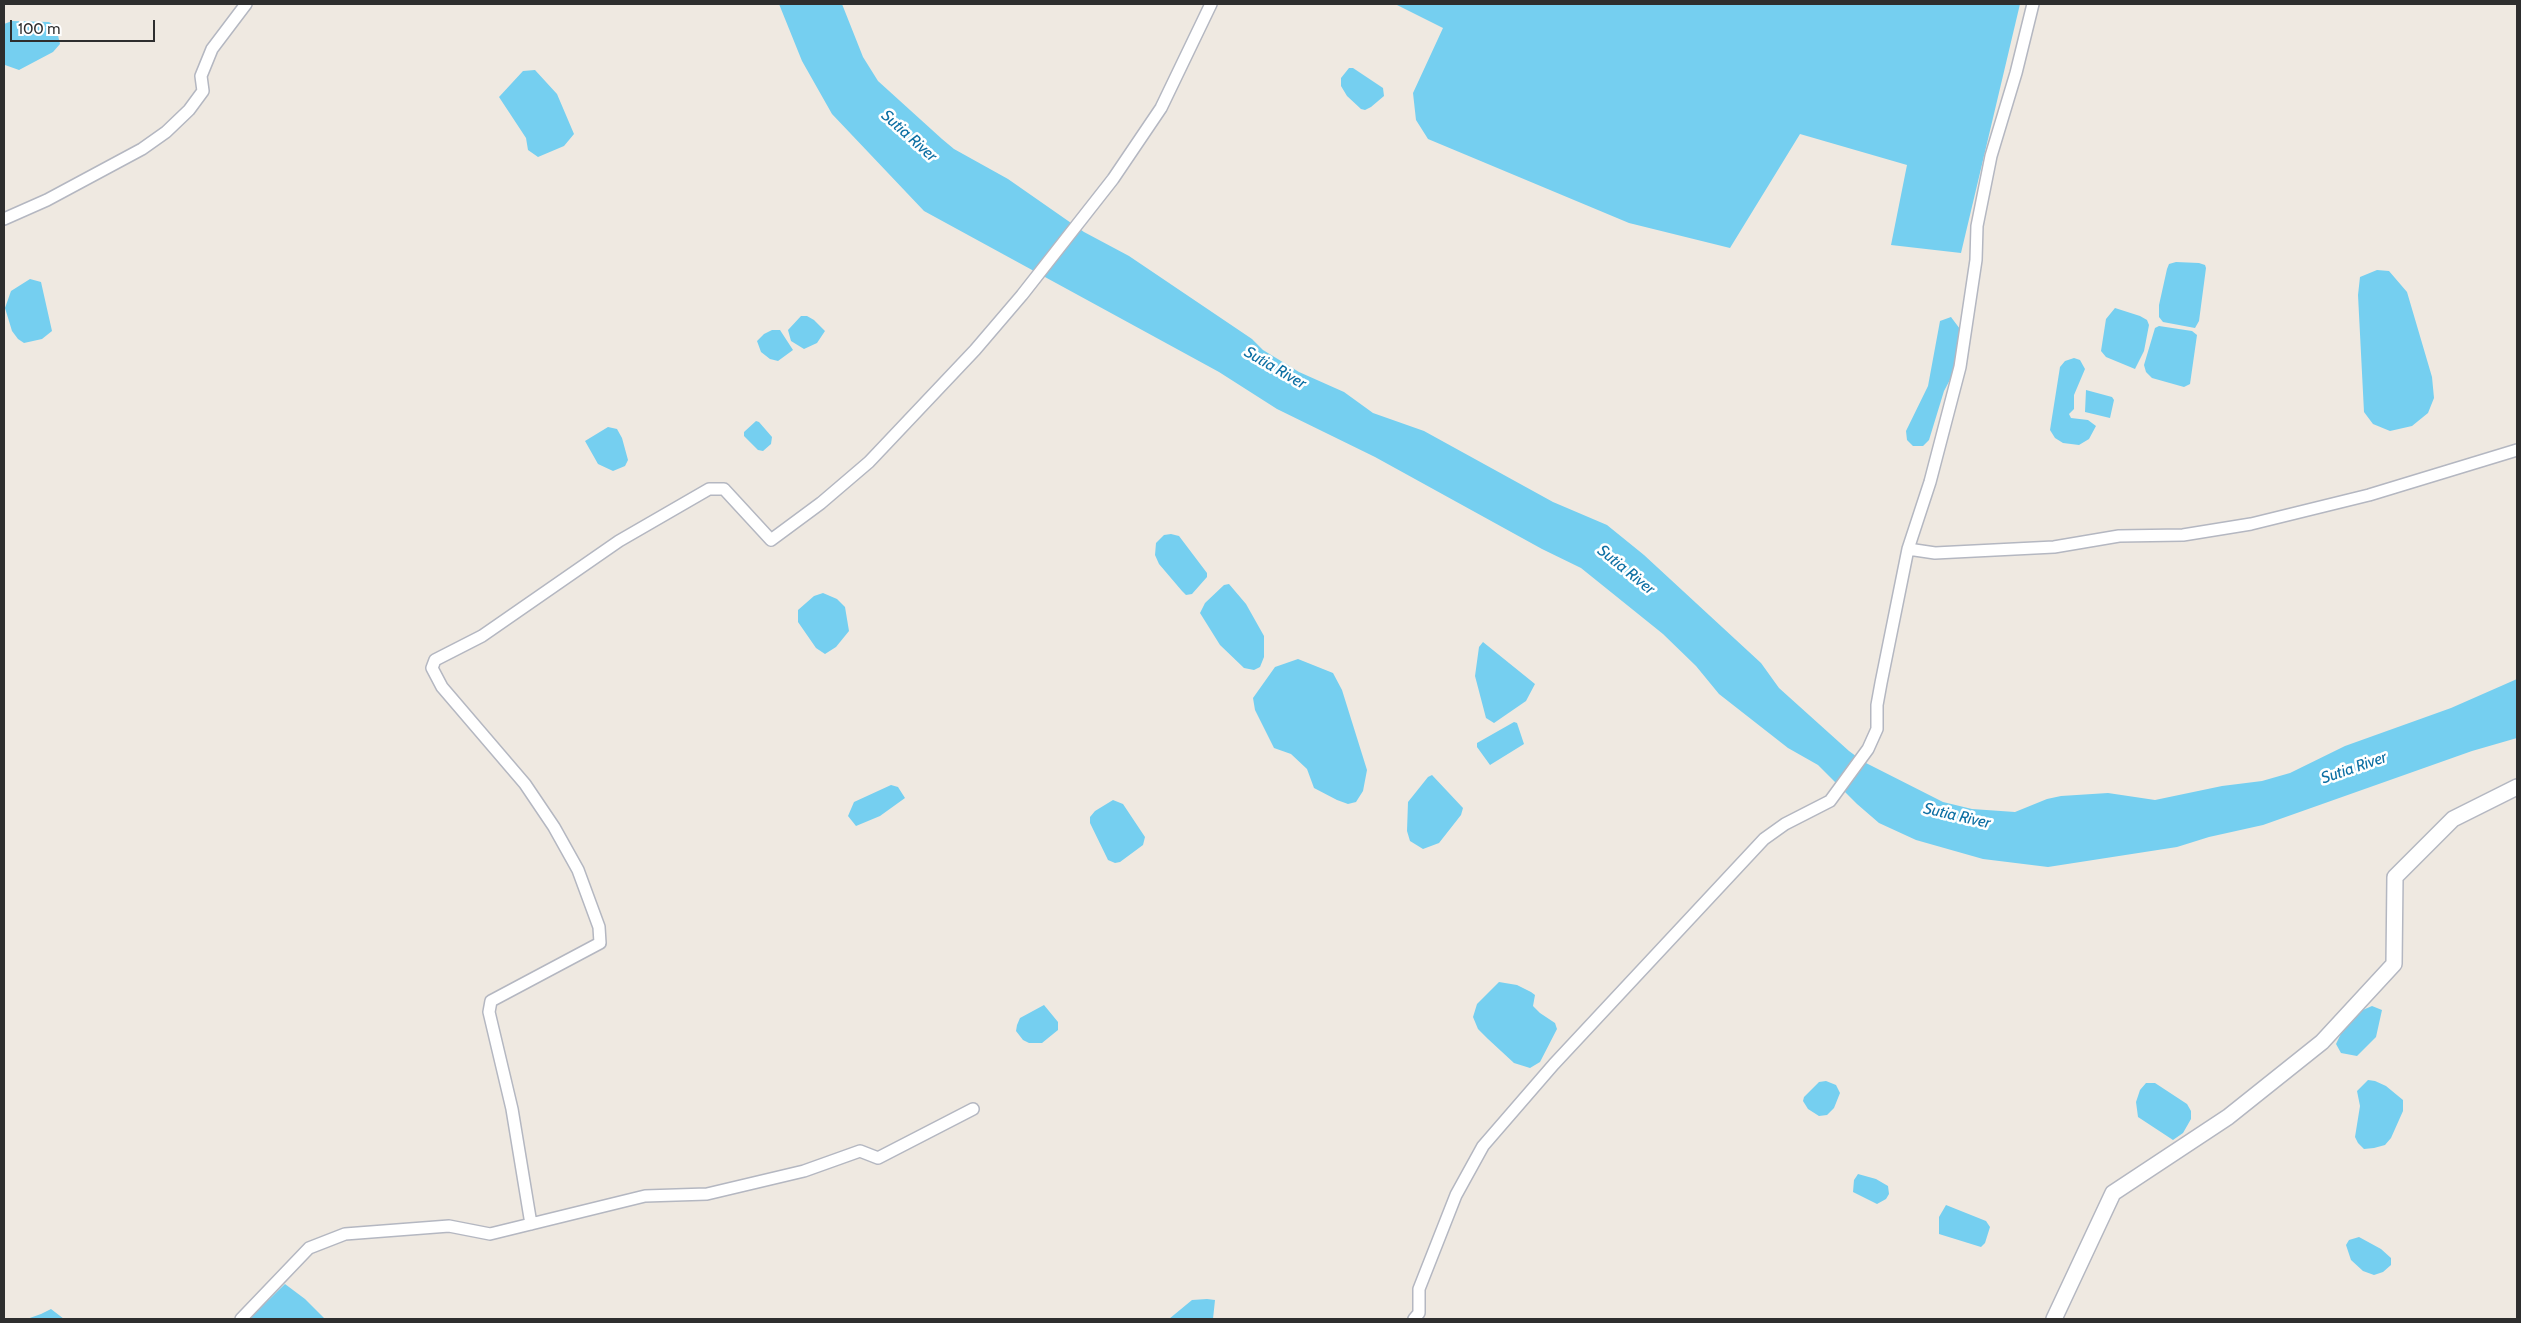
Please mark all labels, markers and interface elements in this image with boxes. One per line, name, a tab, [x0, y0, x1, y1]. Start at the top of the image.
scale bar	[12, 10, 158, 42]
text: 100 m	[18, 20, 60, 38]
water label: Sutia River	[877, 106, 941, 166]
water label: Sutia River	[1241, 343, 1309, 393]
water label: Sutia River	[1593, 541, 1659, 599]
water label: Sutia River	[2319, 748, 2389, 788]
water label: Sutia River	[1922, 799, 1992, 833]

